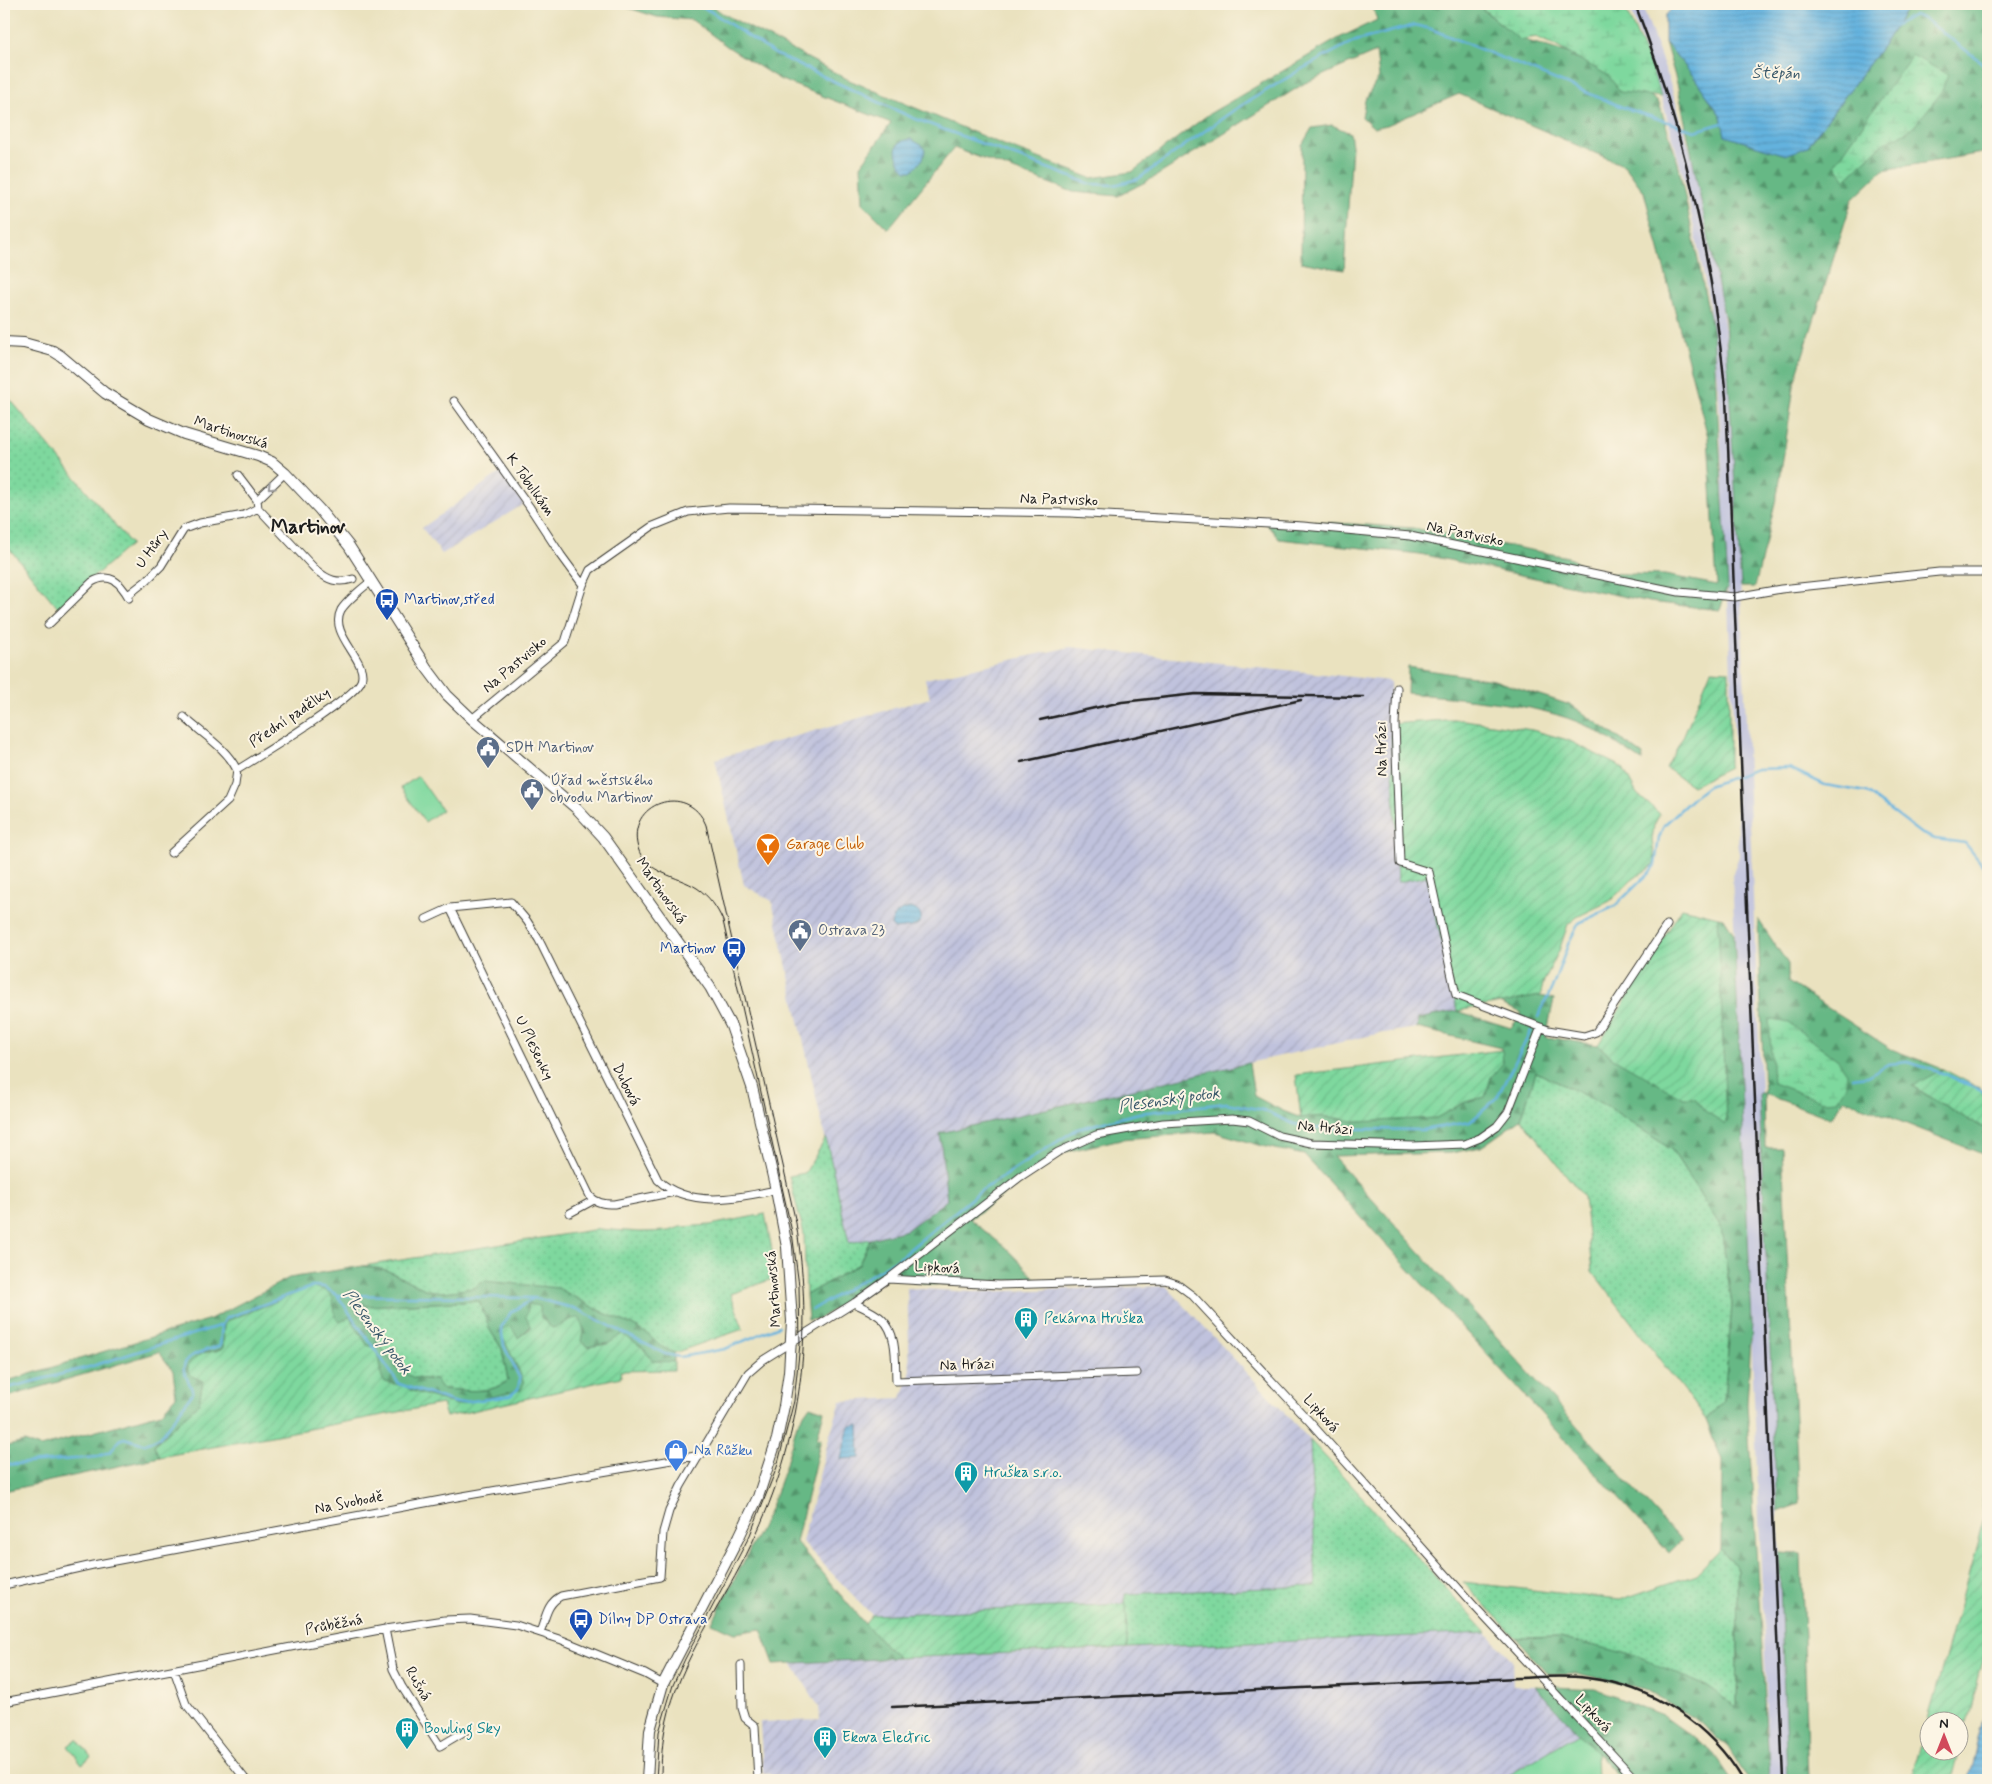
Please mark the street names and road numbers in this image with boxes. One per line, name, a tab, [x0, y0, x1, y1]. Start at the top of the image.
street label: Martinovská	[191, 412, 271, 454]
street label: K Tobulkám	[501, 450, 559, 520]
street label: Na Pastvisko	[1020, 489, 1098, 511]
street label: Na Pastvisko	[1425, 516, 1505, 552]
street label: U Hůry	[131, 525, 173, 573]
street label: Na Pastvisko	[479, 632, 551, 698]
street label: Přední padělky	[245, 683, 335, 753]
street label: Na Hrázi	[1372, 721, 1392, 777]
street label: Martinovská	[631, 854, 691, 928]
street label: U Plesenky	[510, 1012, 558, 1084]
street label: Dubová	[607, 1060, 645, 1110]
street label: Na Hrázi	[1297, 1116, 1353, 1140]
street label: Martinovská	[761, 1250, 787, 1328]
street label: Lipková	[914, 1257, 960, 1279]
street label: Na Hrázi	[939, 1354, 995, 1376]
street label: Lipková	[1298, 1390, 1344, 1438]
street label: Na Svobodě	[313, 1487, 385, 1519]
street label: Průběžná	[303, 1610, 365, 1640]
street label: Rušná	[400, 1663, 436, 1705]
street label: Lipková	[1570, 1691, 1616, 1737]

